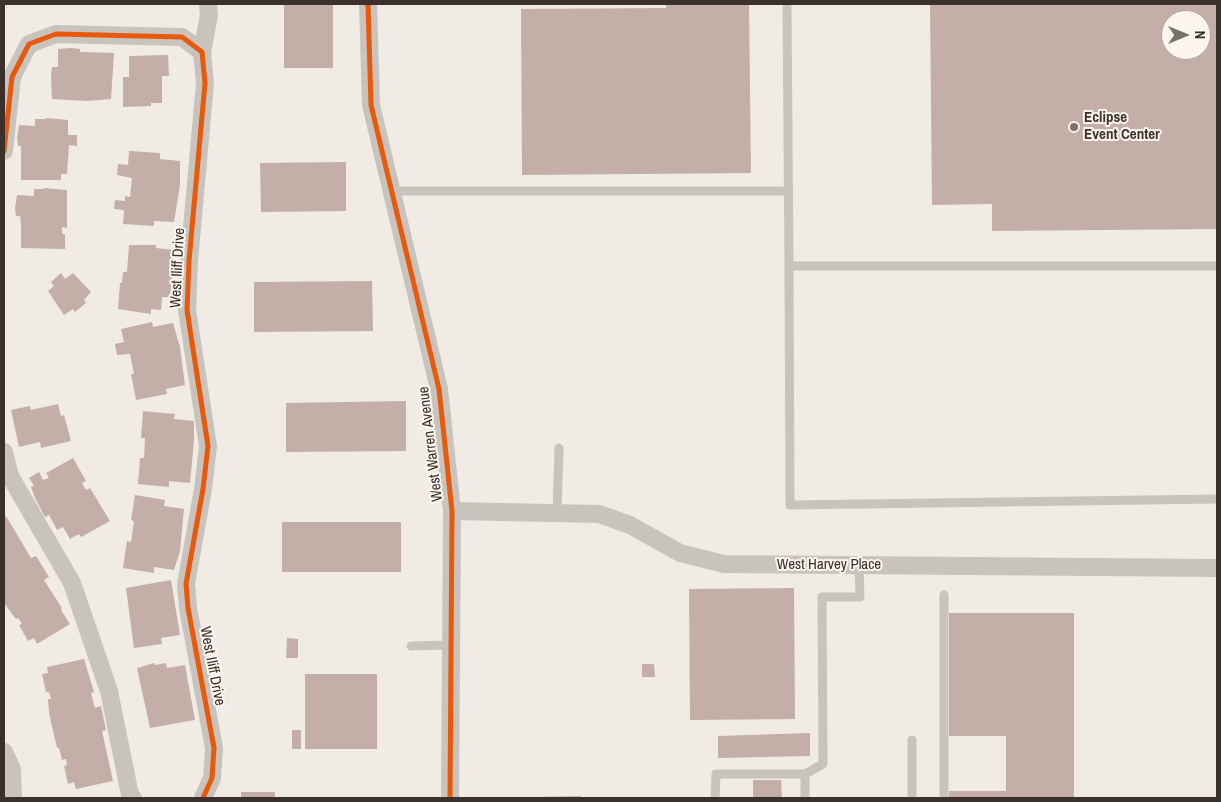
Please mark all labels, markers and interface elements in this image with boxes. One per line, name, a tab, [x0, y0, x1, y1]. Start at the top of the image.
north arrow	[1161, 10, 1211, 60]
text: N	[1191, 31, 1209, 39]
place label: Eclipse Event Center	[1084, 109, 1160, 144]
marker: Eclipse Event Center	[1068, 121, 1080, 133]
street label: West Iliff Drive	[167, 227, 189, 309]
street label: West Warren Avenue	[415, 385, 447, 503]
street label: West Harvey Place	[777, 556, 881, 574]
street label: West Iliff Drive	[196, 625, 228, 707]

